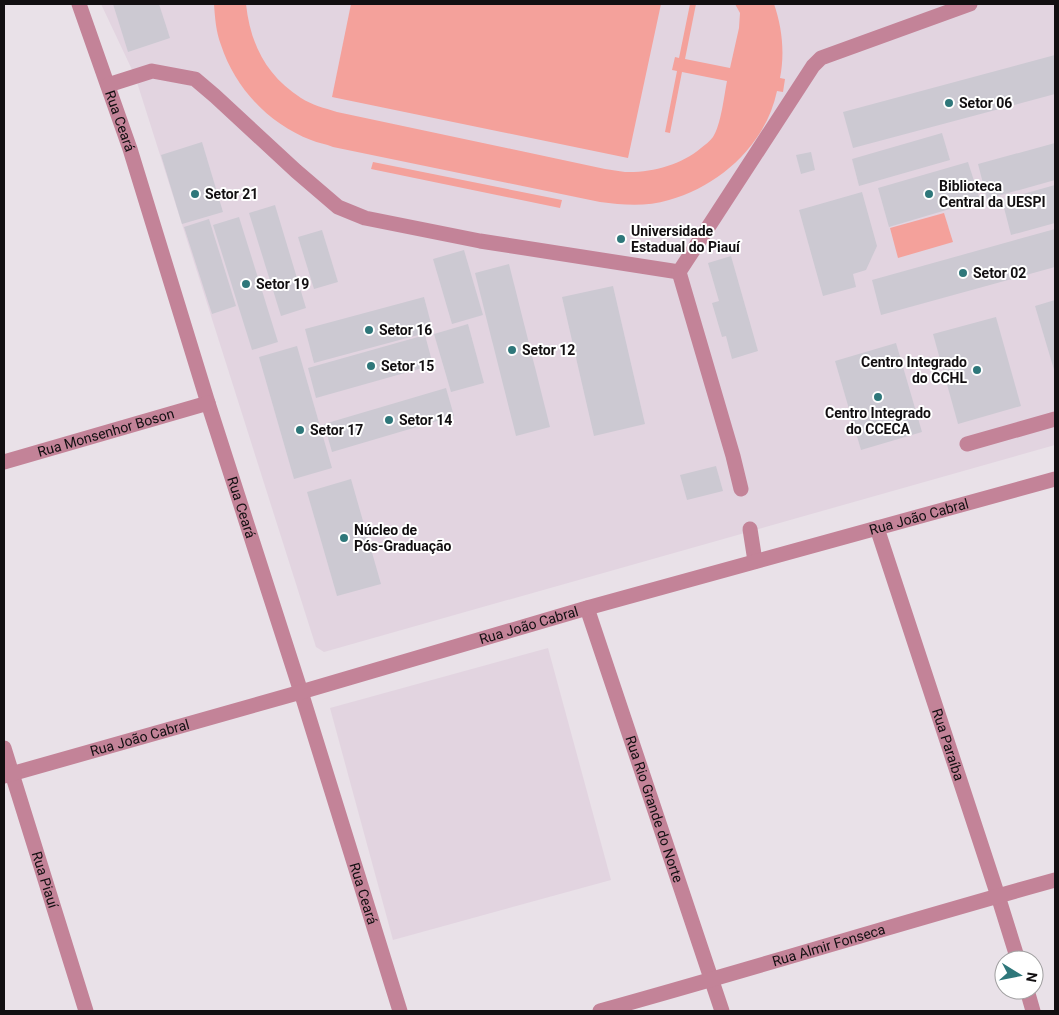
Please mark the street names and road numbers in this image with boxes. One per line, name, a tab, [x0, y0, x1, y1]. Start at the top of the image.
street label: Rua Ceará	[102, 88, 138, 154]
street label: Rua Monsenhor Boson	[36, 405, 176, 460]
street label: Rua Ceará	[224, 475, 259, 540]
street label: Rua João Cabral	[867, 495, 970, 538]
street label: Rua João Cabral	[477, 603, 580, 647]
street label: Rua Paraíba	[929, 706, 968, 783]
street label: Rua João Cabral	[88, 716, 191, 759]
street label: Rua Rio Grande do Norte	[622, 734, 686, 884]
street label: Rua Piauí	[29, 849, 62, 911]
street label: Rua Ceará	[346, 861, 381, 926]
street label: Rua Almir Fonseca	[770, 921, 887, 969]

